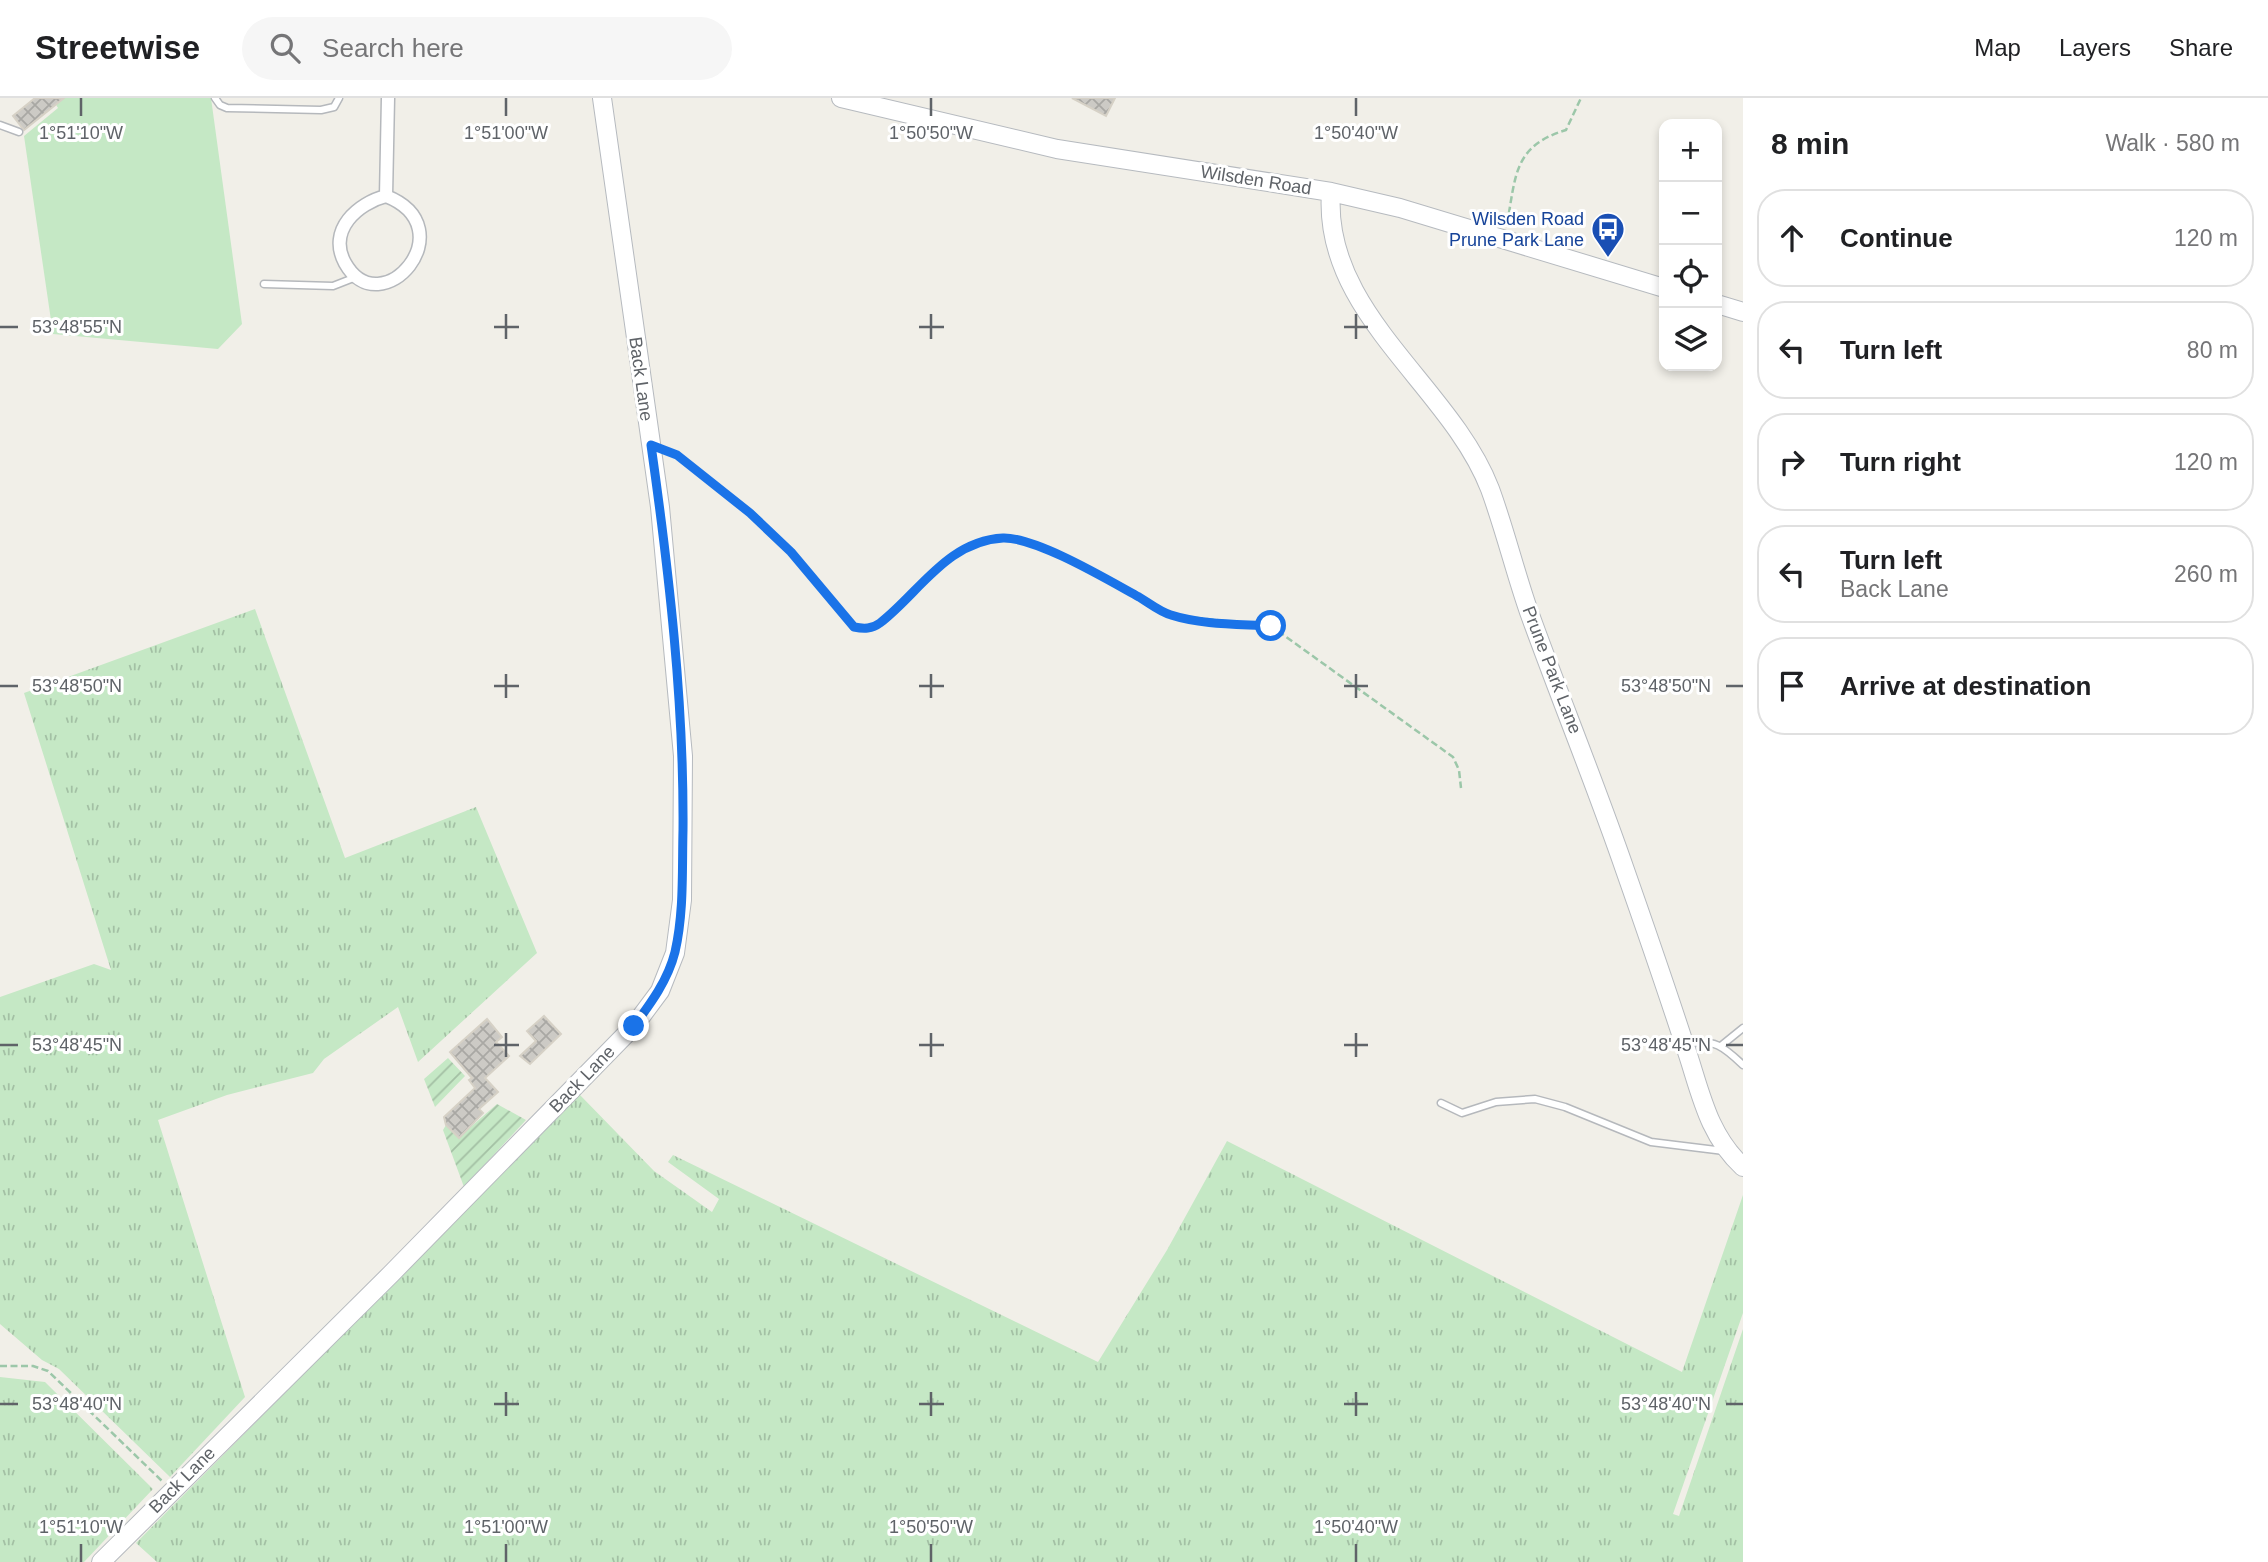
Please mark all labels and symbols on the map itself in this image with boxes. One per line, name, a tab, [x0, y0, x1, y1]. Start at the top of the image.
text: 1°51'10"W	[39, 123, 123, 143]
text: 1°51'00"W	[464, 123, 548, 143]
text: 1°50'50"W	[889, 123, 973, 143]
text: 1°50'40"W	[1314, 123, 1398, 143]
street label: Wilsden Road	[1199, 161, 1313, 199]
place label: Wilsden Road Prune Park Lane	[1449, 209, 1584, 250]
bus stop icon: Wilsden Road Prune Park Lane	[1589, 210, 1627, 259]
text: 53°48'55"N	[32, 317, 122, 337]
street label: Back Lane	[625, 335, 657, 423]
street label: Prune Park Lane	[1518, 603, 1586, 737]
route start	[1255, 610, 1286, 641]
text: 53°48'50"N	[32, 676, 122, 696]
text: 53°48'50"N	[1621, 676, 1711, 696]
route end	[618, 1010, 649, 1041]
text: 53°48'45"N	[32, 1035, 122, 1055]
text: 53°48'45"N	[1621, 1035, 1711, 1055]
street label: Back Lane	[545, 1041, 619, 1117]
text: 53°48'40"N	[32, 1394, 122, 1414]
text: 53°48'40"N	[1621, 1394, 1711, 1414]
street label: Back Lane	[145, 1443, 219, 1517]
text: 1°51'10"W	[39, 1517, 123, 1537]
text: 1°51'00"W	[464, 1517, 548, 1537]
text: 1°50'50"W	[889, 1517, 973, 1537]
text: 1°50'40"W	[1314, 1517, 1398, 1537]

